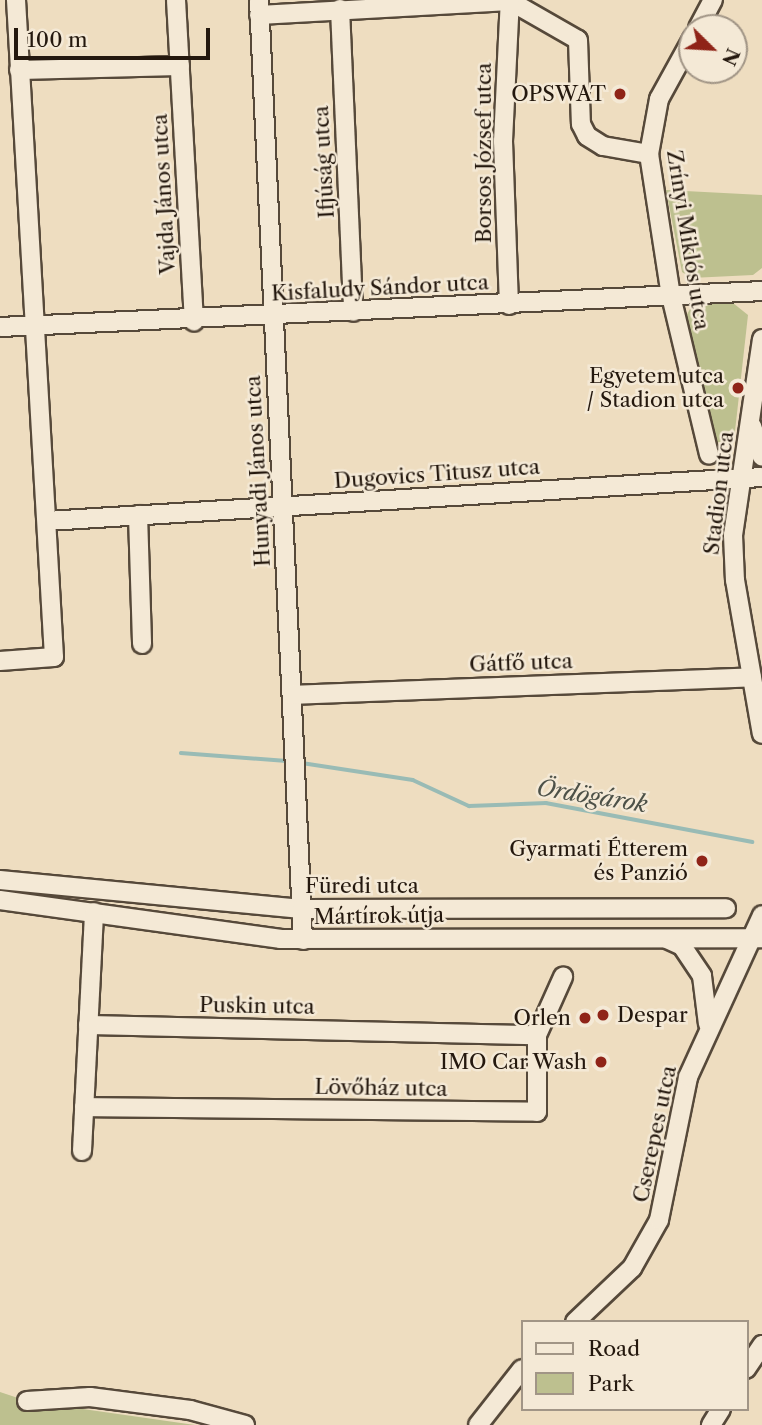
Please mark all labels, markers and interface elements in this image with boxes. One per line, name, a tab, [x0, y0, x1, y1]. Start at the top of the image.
scale bar	[18, 14, 214, 58]
north arrow	[678, 14, 748, 84]
text: 100 m	[27, 27, 88, 52]
text: N	[717, 45, 745, 69]
street label: Borsos József utca	[471, 63, 497, 243]
place label: OPSWAT	[511, 81, 606, 107]
marker: OPSWAT	[612, 86, 628, 102]
street label: Ifjúság utca	[308, 105, 340, 219]
street label: Vajda János utca	[147, 113, 181, 275]
street label: Zrínyi Miklós utca	[661, 148, 715, 332]
street label: Kisfaludy Sándor utca	[270, 270, 490, 306]
place label: Egyetem utca / Stadion utca	[586, 363, 724, 413]
street label: Hunyadi János utca	[240, 375, 276, 567]
marker: Egyetem utca / Stadion utca	[730, 380, 746, 396]
street label: Stadion utca	[699, 430, 739, 556]
street label: Dugovics Titusz utca	[333, 454, 541, 494]
street label: Gátfő utca	[469, 649, 573, 677]
water label: Ördögárok	[535, 774, 649, 818]
place label: Gyarmati Étterem és Panzió	[509, 836, 688, 886]
marker: Gyarmati Étterem és Panzió	[694, 853, 710, 869]
street label: Füredi utca	[305, 873, 419, 899]
street label: Mártírok útja	[313, 902, 445, 930]
street label: Puskin utca	[199, 992, 315, 1020]
place label: Despar	[617, 1002, 688, 1028]
place label: Orlen	[514, 1005, 571, 1031]
marker: Despar	[595, 1007, 611, 1023]
marker: Orlen	[577, 1010, 593, 1026]
place label: IMO Car Wash	[439, 1049, 587, 1075]
marker: IMO Car Wash	[593, 1054, 609, 1070]
street label: Cserepes utca	[628, 1063, 682, 1205]
street label: Lövőház utca	[314, 1074, 448, 1102]
legend	[520, 1320, 748, 1411]
text: Road	[588, 1336, 640, 1361]
text: Park	[588, 1371, 634, 1396]

